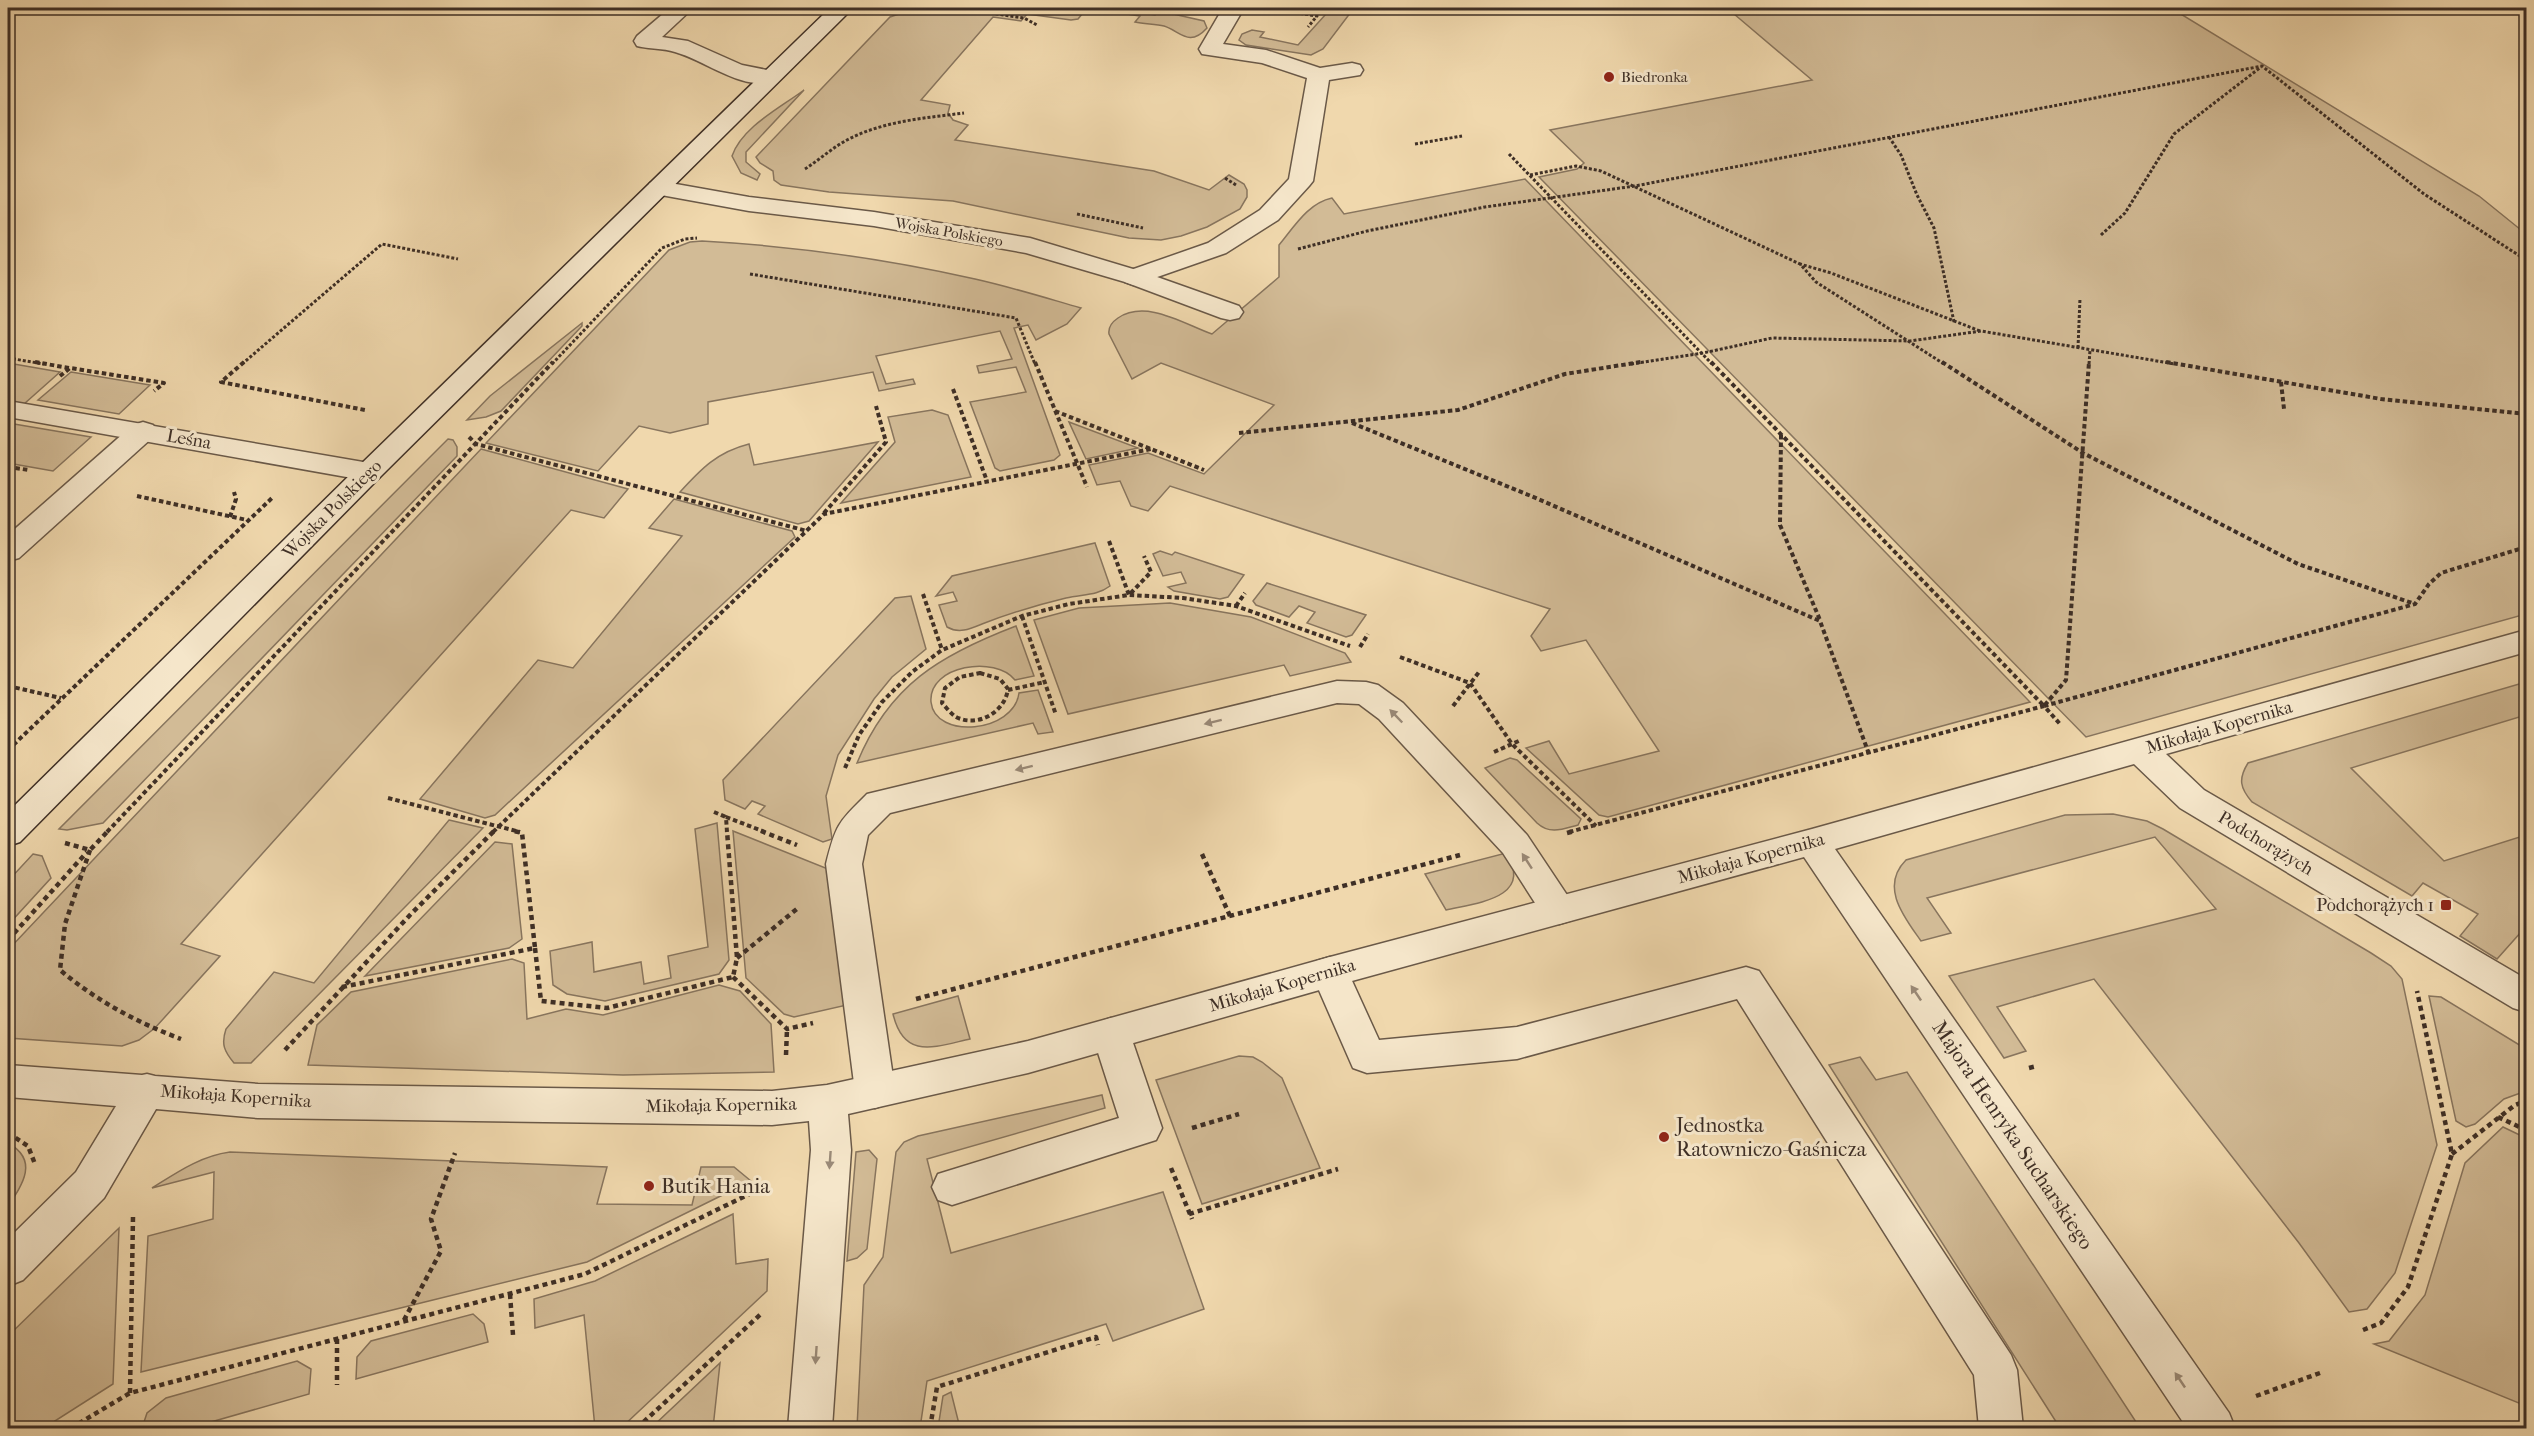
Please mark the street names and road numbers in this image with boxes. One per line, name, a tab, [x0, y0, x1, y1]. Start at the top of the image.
street label: Wojska Polskiego	[893, 213, 1005, 250]
street label: Leśna	[165, 425, 214, 454]
street label: Wojska Polskiego	[278, 456, 386, 564]
street label: Mikołaja Kopernika	[2143, 696, 2295, 758]
street label: Podchorążych	[2214, 807, 2317, 880]
street label: Mikołaja Kopernika	[1675, 829, 1828, 888]
street label: Mikołaja Kopernika	[1206, 954, 1358, 1016]
street label: Majora Henryka Sucharskiego	[1927, 1016, 2099, 1254]
street label: Mikołaja Kopernika	[160, 1081, 313, 1112]
street label: Mikołaja Kopernika	[645, 1094, 798, 1117]

